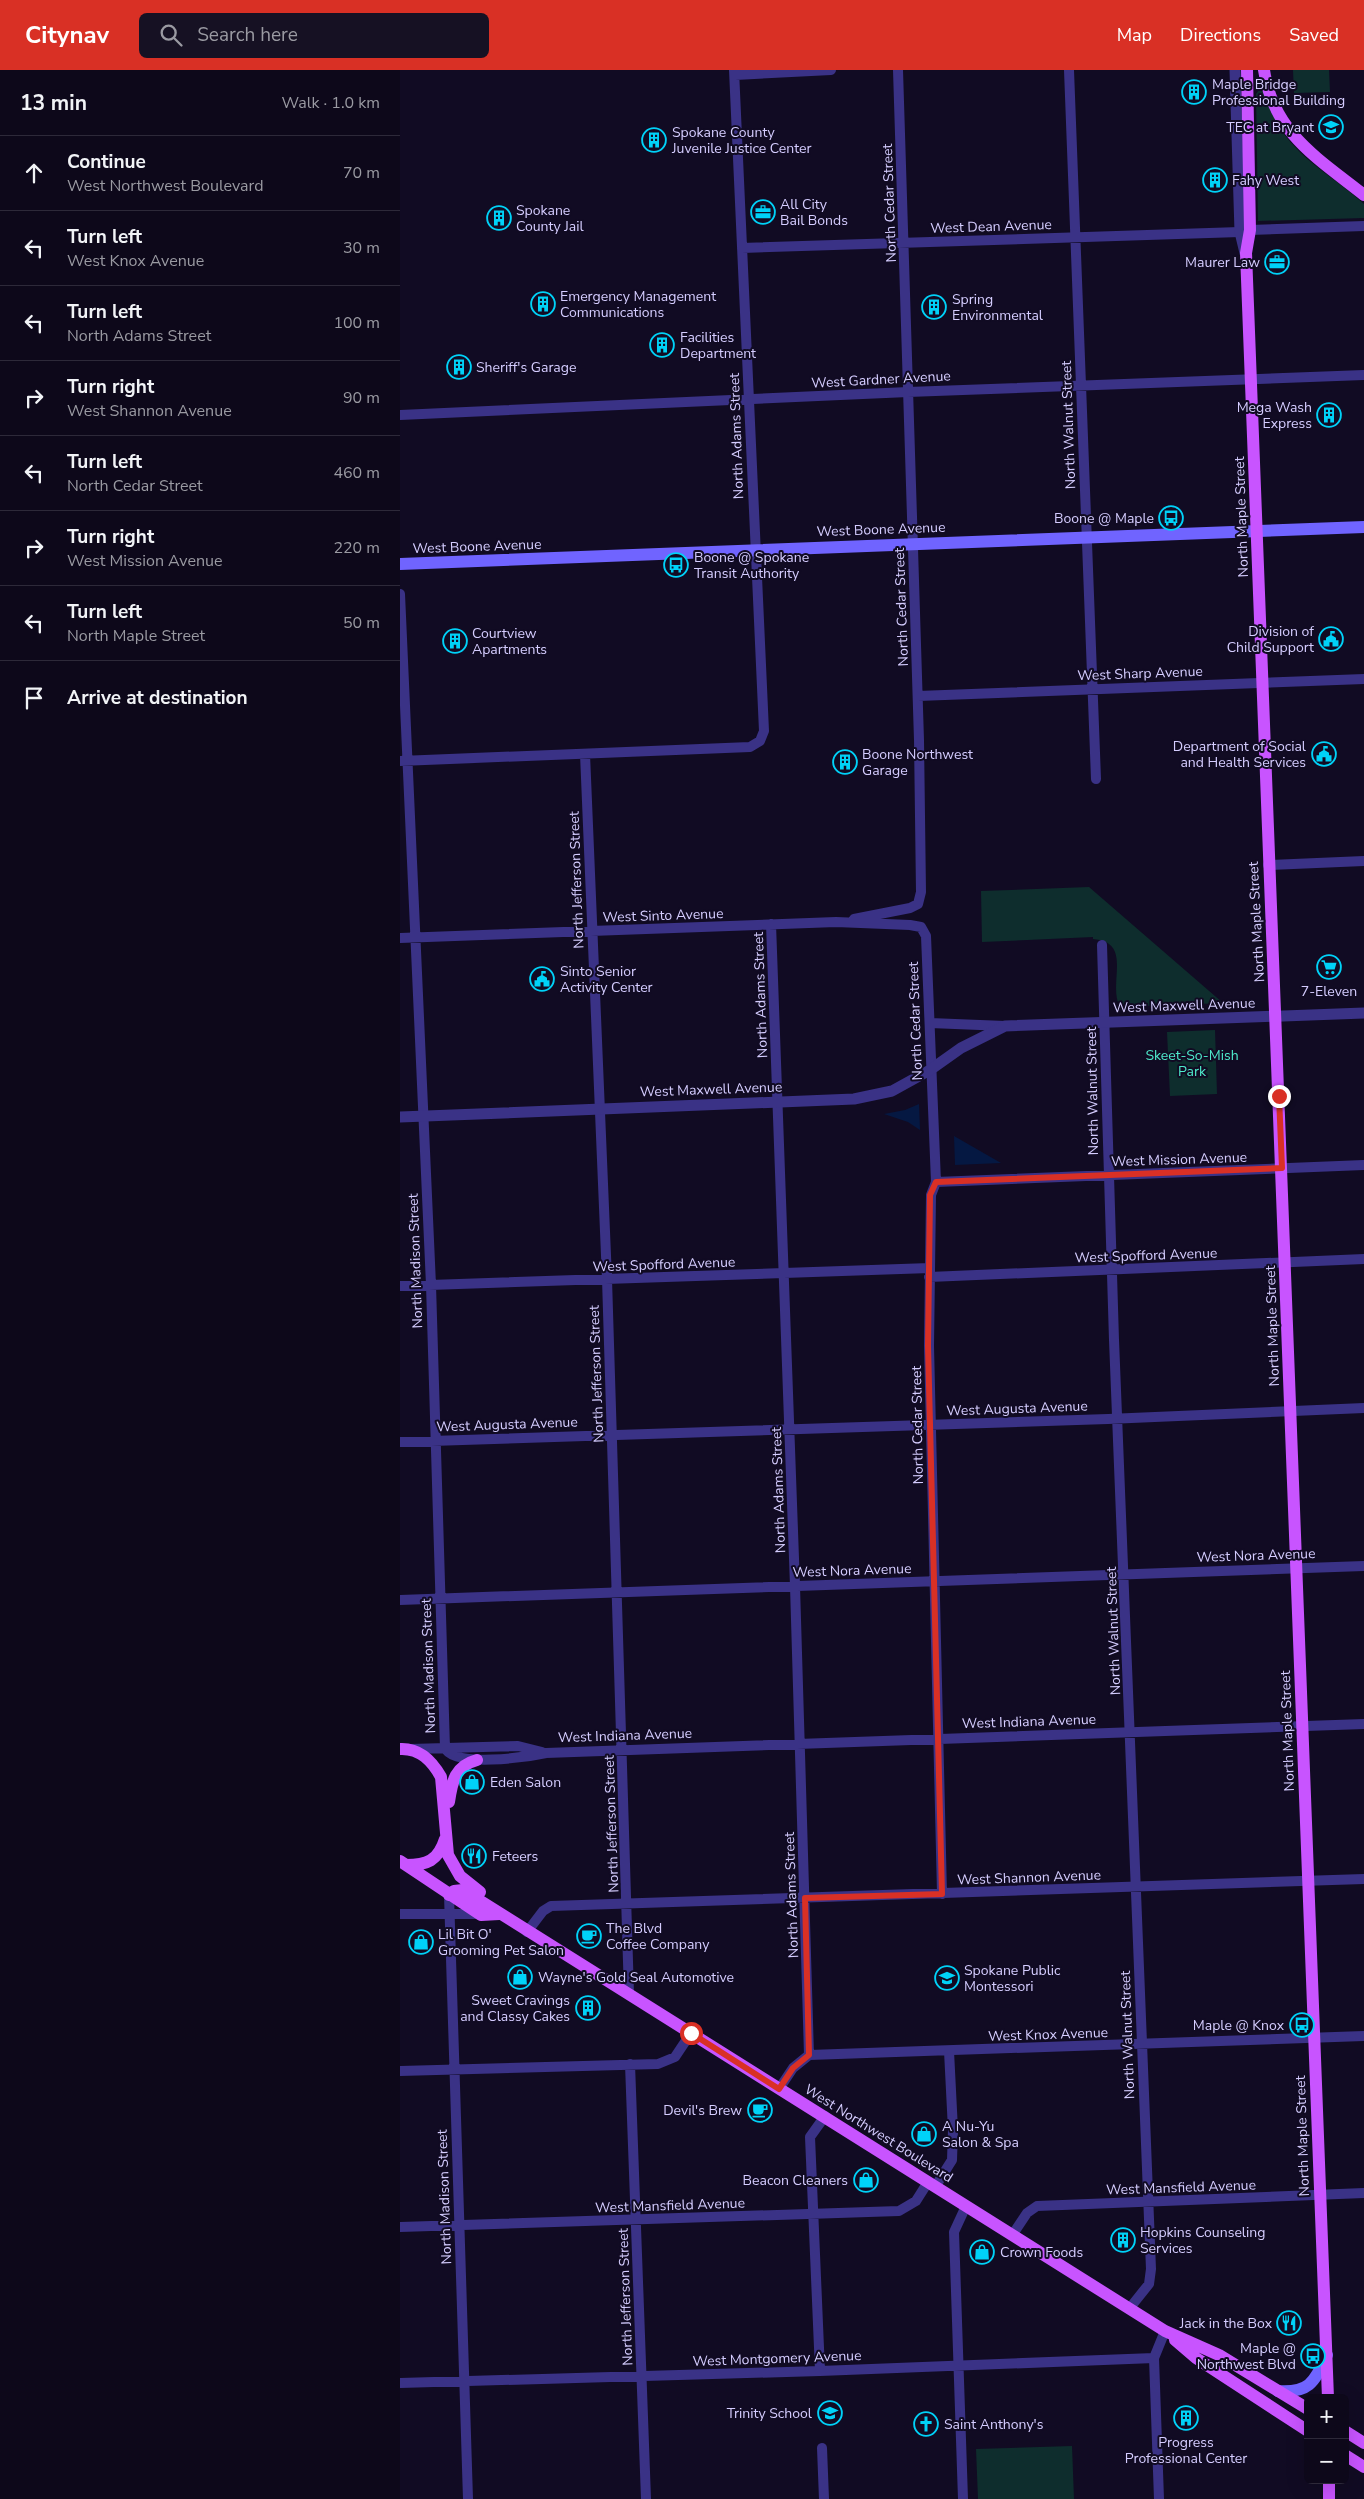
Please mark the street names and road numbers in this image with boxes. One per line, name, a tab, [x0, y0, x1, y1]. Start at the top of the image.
street label: North Cedar Street	[878, 143, 901, 263]
street label: West Dean Avenue	[930, 215, 1052, 238]
street label: North Walnut Street	[1057, 360, 1080, 490]
street label: West Gardner Avenue	[811, 366, 951, 393]
street label: North Adams Street	[725, 372, 748, 499]
street label: North Maple Street	[1230, 456, 1253, 578]
street label: West Boone Avenue	[816, 518, 946, 541]
street label: West Boone Avenue	[412, 535, 542, 558]
street label: North Cedar Street	[890, 547, 913, 667]
street label: West Sharp Avenue	[1077, 662, 1203, 685]
street label: North Jefferson Street	[565, 811, 588, 949]
street label: North Maple Street	[1244, 861, 1269, 983]
street label: West Sinto Avenue	[602, 904, 724, 927]
street label: North Adams Street	[749, 931, 772, 1058]
street label: North Cedar Street	[904, 961, 927, 1081]
street label: West Maxwell Avenue	[1113, 994, 1256, 1017]
street label: North Walnut Street	[1082, 1026, 1103, 1155]
street label: West Maxwell Avenue	[640, 1078, 783, 1101]
street label: West Mission Avenue	[1111, 1148, 1247, 1171]
street label: North Madison Street	[404, 1193, 427, 1329]
street label: West Spofford Avenue	[1074, 1244, 1218, 1267]
street label: West Spofford Avenue	[592, 1253, 736, 1276]
street label: North Maple Street	[1261, 1265, 1284, 1387]
street label: North Jefferson Street	[585, 1305, 608, 1443]
street label: North Cedar Street	[907, 1365, 928, 1485]
street label: West Augusta Avenue	[946, 1397, 1088, 1420]
street label: West Augusta Avenue	[436, 1413, 578, 1436]
street label: North Adams Street	[767, 1426, 790, 1553]
street label: West Nora Avenue	[1196, 1544, 1316, 1567]
street label: West Nora Avenue	[792, 1559, 912, 1582]
street label: North Walnut Street	[1102, 1566, 1125, 1696]
street label: North Madison Street	[417, 1598, 440, 1734]
street label: North Maple Street	[1276, 1670, 1299, 1792]
street label: West Indiana Avenue	[962, 1710, 1096, 1733]
street label: West Indiana Avenue	[558, 1724, 692, 1747]
street label: North Jefferson Street	[600, 1755, 623, 1893]
street label: North Adams Street	[780, 1831, 803, 1958]
street label: West Shannon Avenue	[957, 1865, 1101, 1890]
street label: North Walnut Street	[1116, 1970, 1139, 2100]
street label: West Knox Avenue	[988, 2023, 1108, 2046]
street label: North Maple Street	[1291, 2075, 1314, 2197]
street label: West Northwest Boulevard	[801, 2080, 957, 2187]
street label: North Madison Street	[433, 2129, 456, 2265]
street label: West Mansfield Avenue	[1106, 2175, 1256, 2200]
street label: West Mansfield Avenue	[595, 2193, 745, 2218]
street label: North Jefferson Street	[614, 2228, 637, 2366]
street label: West Montgomery Avenue	[692, 2346, 862, 2371]

